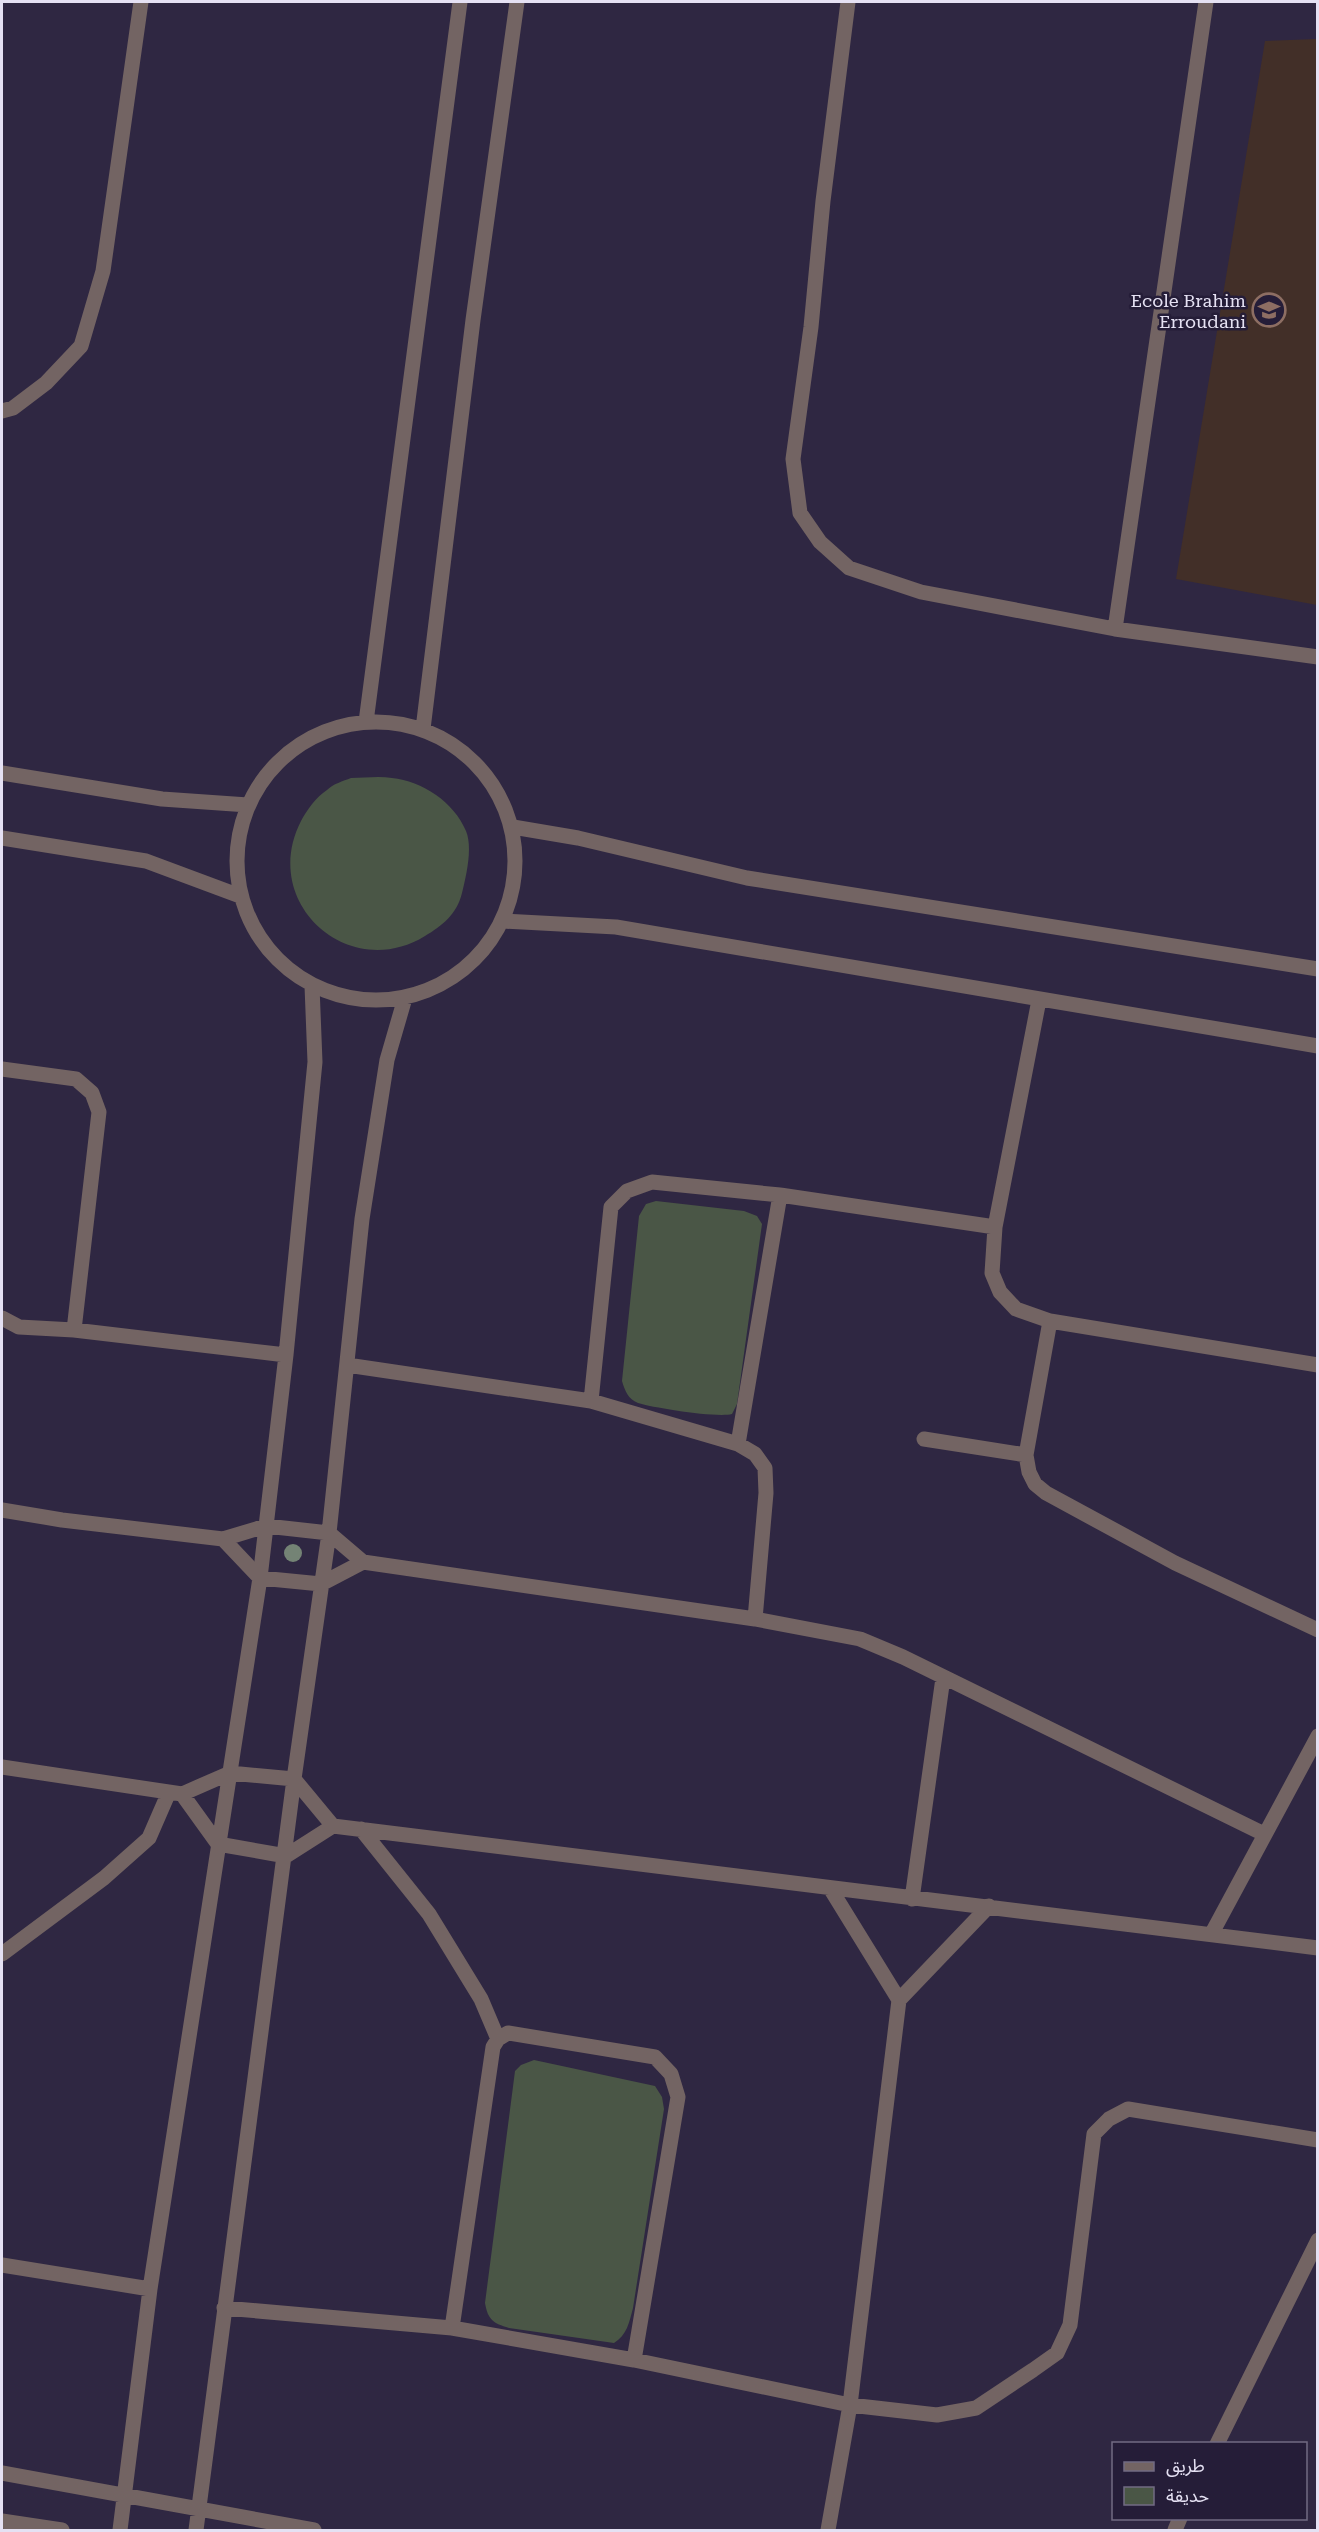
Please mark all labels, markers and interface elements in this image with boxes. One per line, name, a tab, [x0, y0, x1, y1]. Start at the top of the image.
place label: Ecole Brahim Erroudani	[1130, 290, 1246, 332]
school or university icon: Ecole Brahim Erroudani	[1251, 292, 1287, 328]
legend	[1112, 2442, 1307, 2520]
text: طريق	[1166, 2455, 1205, 2477]
text: حديقة	[1166, 2485, 1209, 2506]

